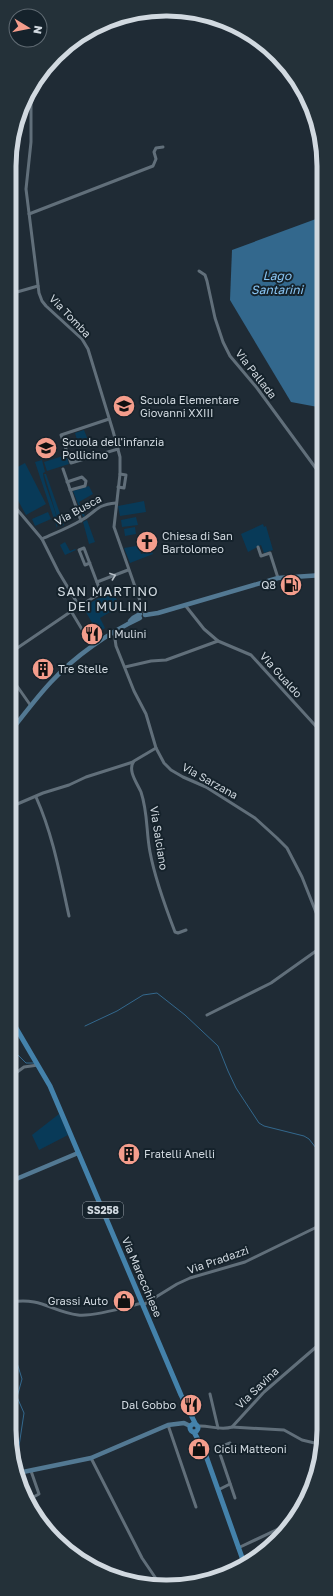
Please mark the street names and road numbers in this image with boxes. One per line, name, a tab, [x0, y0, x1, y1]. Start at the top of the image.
street label: Via Tomba	[47, 292, 94, 340]
street label: Via Pallada	[233, 347, 280, 401]
street label: Via Busca	[52, 491, 103, 528]
street label: Via Gualdo	[258, 649, 305, 700]
street label: Via Sarzana	[180, 760, 240, 801]
street label: Via Salciano	[148, 805, 171, 871]
road number: SS258	[83, 1202, 123, 1218]
street label: Via Marecchiese	[120, 1235, 165, 1319]
street label: Via Pradazzi	[185, 1243, 250, 1276]
street label: Via Savina	[233, 1364, 281, 1411]

